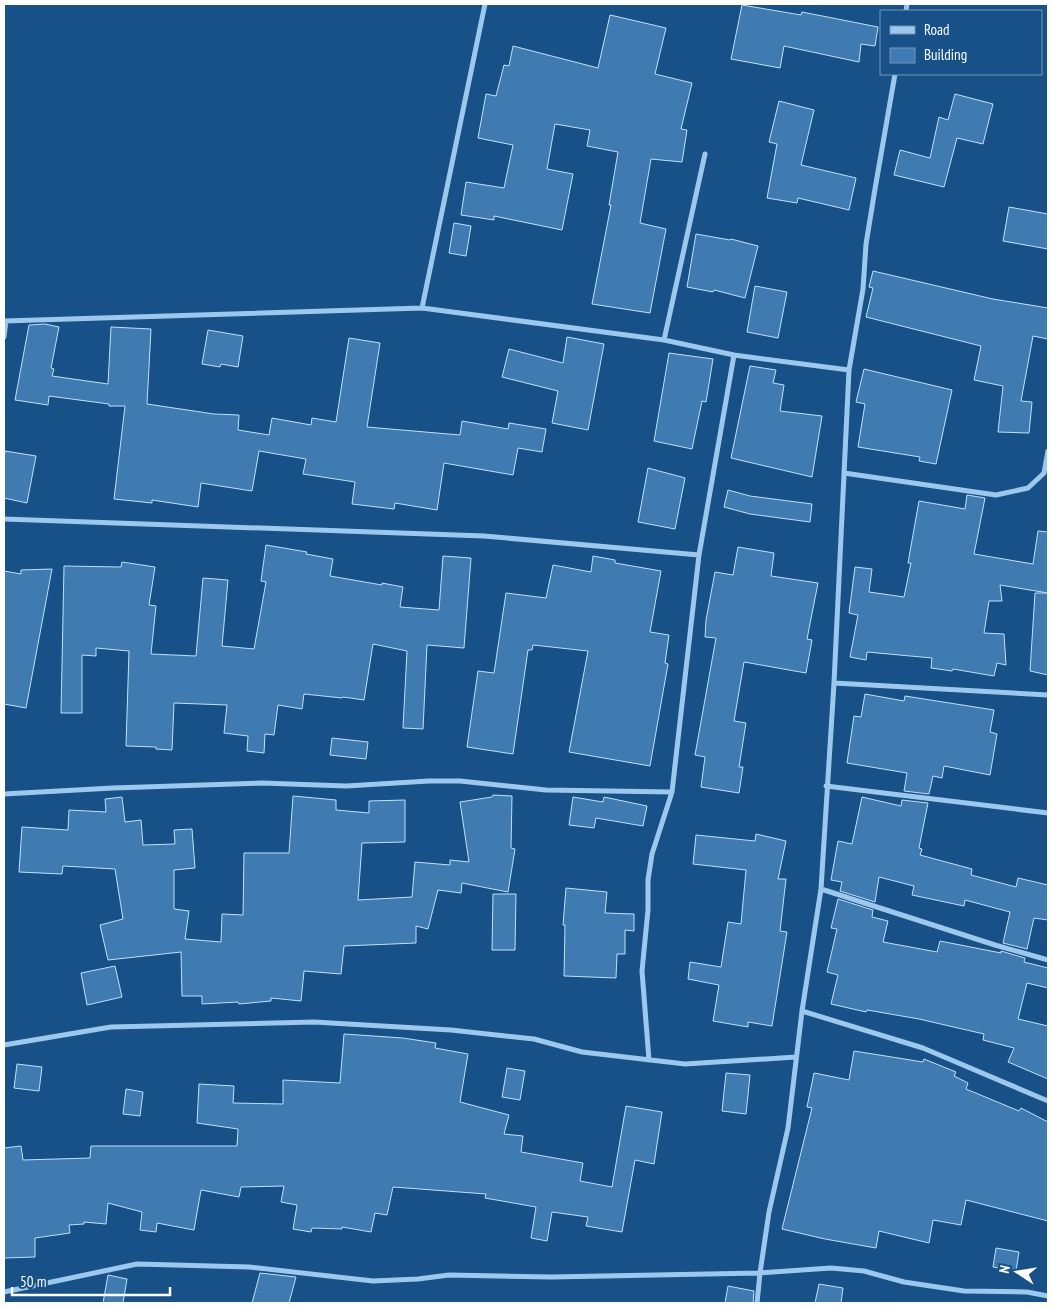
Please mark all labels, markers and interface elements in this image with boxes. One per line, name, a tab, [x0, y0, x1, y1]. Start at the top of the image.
legend	[880, 10, 1042, 75]
text: Road	[924, 20, 950, 39]
text: Building	[924, 45, 967, 64]
north arrow	[992, 1247, 1042, 1297]
scale bar	[12, 1264, 170, 1296]
text: N	[995, 1264, 1014, 1275]
text: 50 m	[20, 1272, 46, 1291]

